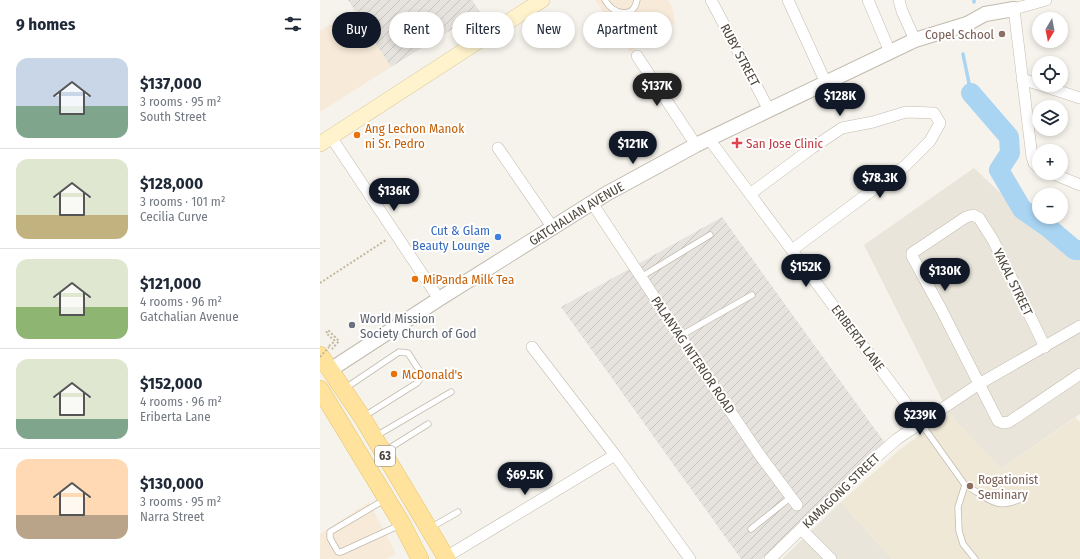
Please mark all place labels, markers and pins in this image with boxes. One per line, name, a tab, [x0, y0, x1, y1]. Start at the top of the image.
place label: Copel School	[925, 27, 995, 42]
marker: Copel School	[997, 29, 1007, 39]
pin: $137K	[629, 73, 685, 107]
pin: $128K	[812, 83, 868, 117]
place label: Ang Lechon Manok ni Sr. Pedro	[365, 121, 465, 151]
marker: Ang Lechon Manok ni Sr. Pedro	[352, 130, 362, 140]
pin: $121K	[605, 131, 661, 165]
place label: San Jose Clinic	[746, 136, 823, 151]
marker: San Jose Clinic	[731, 137, 743, 149]
pin: $78.3K	[847, 165, 913, 199]
pin: $136K	[366, 178, 422, 212]
place label: Cut & Glam Beauty Lounge	[412, 223, 490, 253]
marker: Cut & Glam Beauty Lounge	[493, 232, 503, 242]
pin: $152K	[778, 254, 834, 288]
pin: $130K	[917, 258, 973, 292]
place label: MiPanda Milk Tea	[423, 272, 514, 287]
marker: MiPanda Milk Tea	[410, 274, 420, 284]
place label: World Mission Society Church of God	[360, 311, 477, 341]
marker: World Mission Society Church of God	[347, 320, 357, 330]
place label: McDonald's	[402, 367, 463, 382]
marker: McDonald's	[389, 369, 399, 379]
pin: $239K	[892, 402, 948, 436]
pin: $69.5K	[492, 462, 558, 496]
place label: Rogationist Seminary	[978, 472, 1039, 502]
marker: Rogationist Seminary	[965, 481, 975, 491]

